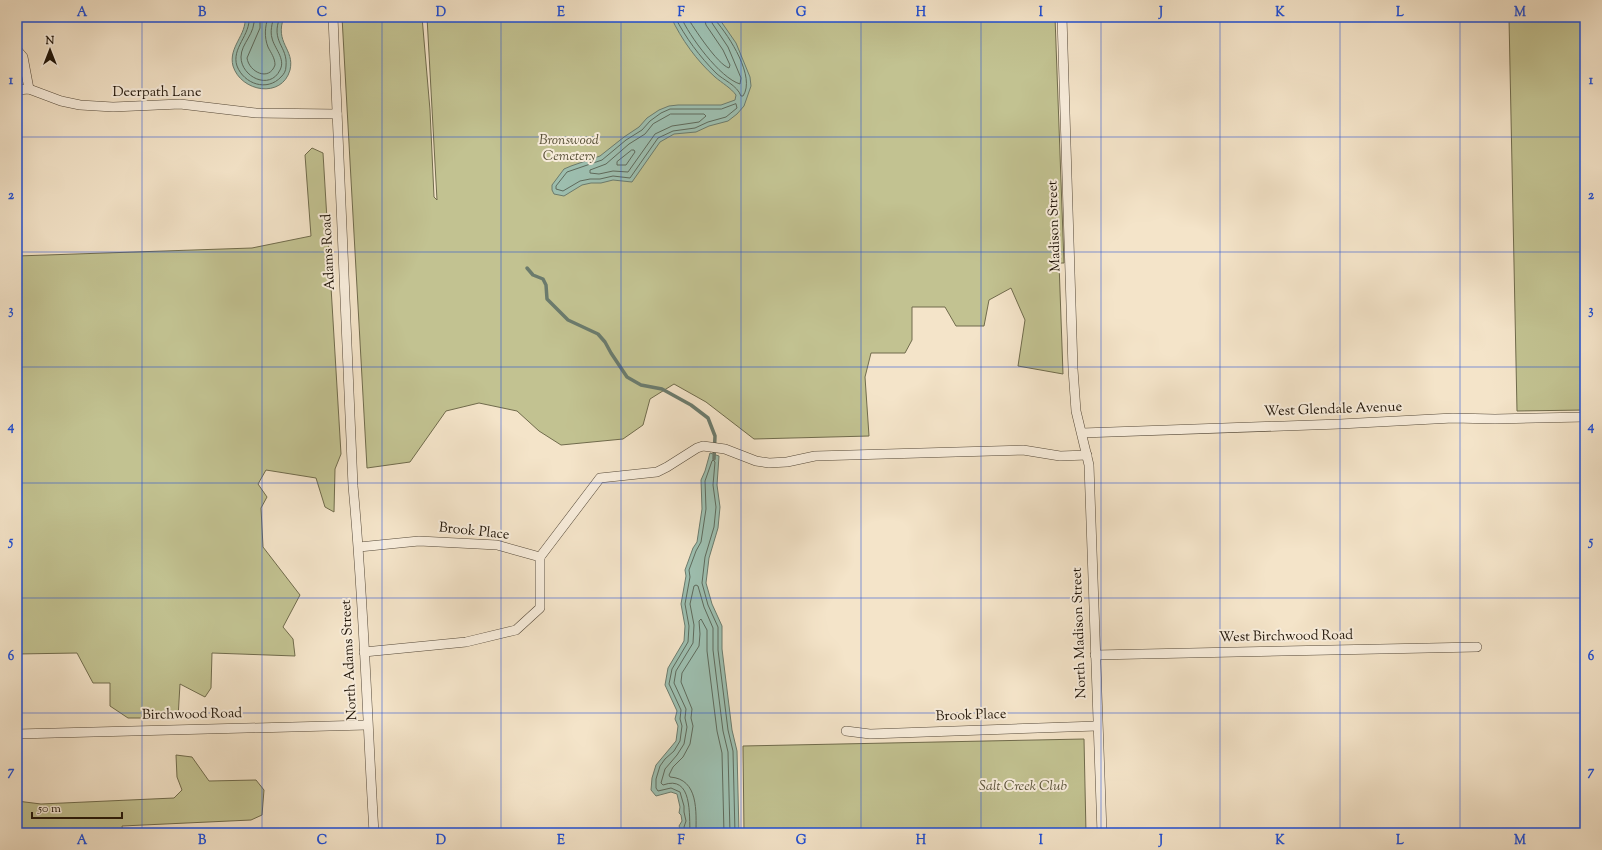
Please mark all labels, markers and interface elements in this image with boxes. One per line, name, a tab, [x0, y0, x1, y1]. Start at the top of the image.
text: A	[77, 4, 88, 22]
text: B	[198, 4, 207, 22]
text: C	[317, 4, 327, 22]
text: D	[436, 4, 446, 22]
text: E	[557, 4, 565, 22]
text: F	[677, 4, 685, 22]
text: G	[796, 4, 807, 22]
text: H	[916, 4, 927, 22]
text: I	[1039, 4, 1044, 22]
text: J	[1158, 4, 1163, 22]
text: K	[1275, 4, 1285, 22]
text: L	[1396, 4, 1404, 22]
text: M	[1514, 4, 1526, 22]
north arrow	[30, 30, 70, 70]
text: N	[45, 33, 55, 49]
text: 1	[9, 72, 14, 90]
text: 1	[1589, 72, 1594, 90]
street label: Deerpath Lane	[112, 83, 202, 103]
park label: Bronswood Cemetery	[539, 131, 599, 167]
street label: Madison Street	[1043, 180, 1067, 272]
text: 2	[8, 187, 15, 205]
text: 2	[1588, 187, 1595, 205]
street label: Adams Road	[317, 213, 341, 291]
text: 3	[8, 302, 14, 320]
text: 3	[1588, 302, 1594, 320]
street label: West Glendale Avenue	[1264, 398, 1402, 422]
text: 4	[7, 418, 15, 436]
text: 4	[1587, 418, 1595, 436]
street label: Brook Place	[438, 518, 510, 546]
text: 5	[8, 533, 14, 551]
text: 5	[1588, 533, 1594, 551]
street label: North Madison Street	[1068, 567, 1092, 699]
street label: North Adams Street	[337, 599, 363, 721]
street label: West Birchwood Road	[1219, 626, 1353, 648]
text: 6	[8, 648, 15, 666]
text: 6	[1588, 648, 1595, 666]
street label: Birchwood Road	[142, 704, 242, 726]
street label: Brook Place	[935, 705, 1007, 727]
text: 7	[8, 763, 15, 781]
text: 7	[1588, 763, 1595, 781]
park label: Salt Creek Club	[979, 777, 1067, 797]
scale bar	[32, 794, 122, 820]
text: 50 m	[37, 800, 61, 818]
text: A	[77, 832, 88, 850]
text: B	[198, 832, 207, 850]
text: C	[317, 832, 327, 850]
text: D	[436, 832, 446, 850]
text: E	[557, 832, 565, 850]
text: F	[677, 832, 685, 850]
text: G	[796, 832, 807, 850]
text: H	[916, 832, 927, 850]
text: I	[1039, 832, 1044, 850]
text: J	[1158, 832, 1163, 850]
text: K	[1275, 832, 1285, 850]
text: L	[1396, 832, 1404, 850]
text: M	[1514, 832, 1526, 850]

